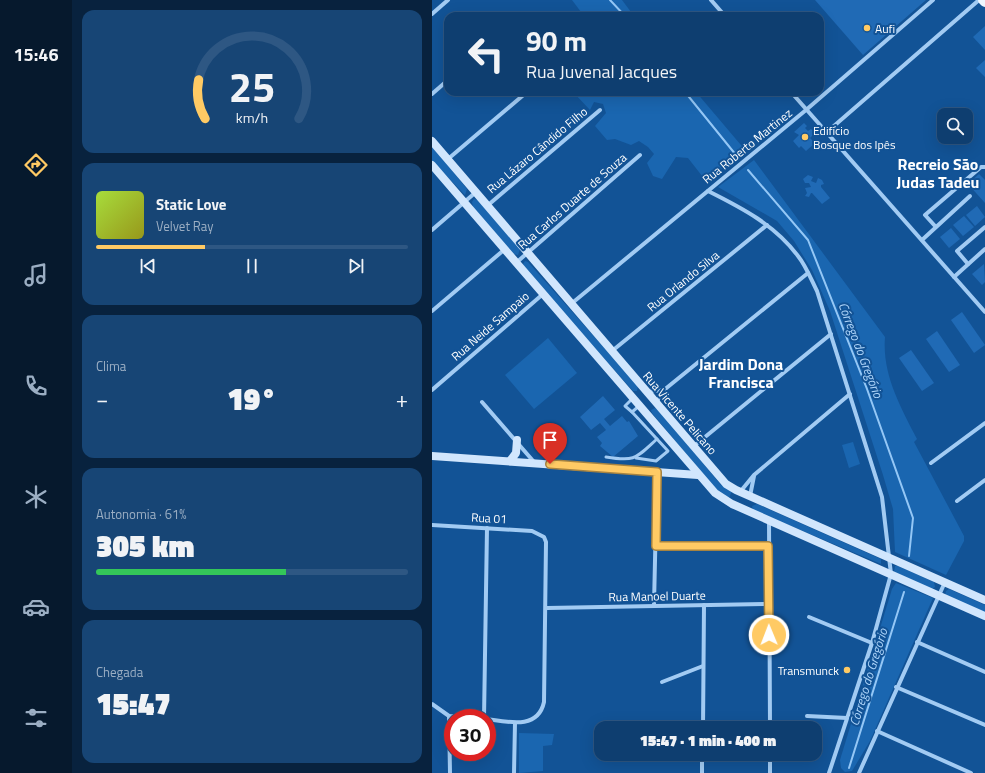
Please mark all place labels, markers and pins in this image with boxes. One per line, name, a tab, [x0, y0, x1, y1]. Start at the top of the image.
place label: Aufi	[875, 19, 895, 38]
marker: Aufi	[862, 23, 872, 33]
place label: Edifício Bosque dos Ipês	[813, 121, 896, 154]
marker: Edifício Bosque dos Ipês	[800, 132, 810, 142]
pin	[533, 423, 567, 464]
place label: Transmunck	[778, 661, 839, 680]
marker: Transmunck	[842, 665, 852, 675]

